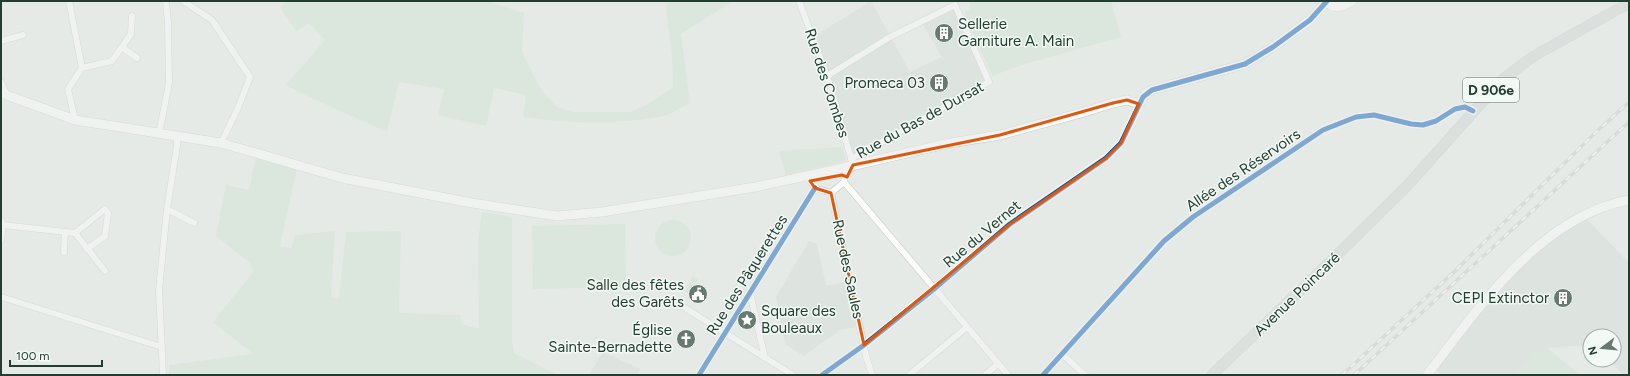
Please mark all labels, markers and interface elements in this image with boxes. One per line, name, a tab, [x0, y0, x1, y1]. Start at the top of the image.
place label: Sellerie Garniture A. Main	[958, 15, 1074, 50]
building icon: Sellerie Garniture A. Main	[933, 22, 955, 44]
street label: Rue des Combes	[801, 26, 853, 140]
building icon: Promeca 03	[928, 72, 950, 94]
place label: Promeca 03	[844, 74, 925, 92]
street label: Rue du Bas de Dursat	[853, 77, 987, 162]
road number: D 906e	[1463, 78, 1519, 102]
street label: Allée des Réservoirs	[1182, 125, 1304, 215]
street label: Rue du Vernet	[940, 196, 1025, 272]
street label: Rue des Pâquerettes	[703, 212, 791, 338]
street label: Rue des Saules	[829, 218, 867, 320]
street label: Avenue Poincaré	[1250, 248, 1344, 340]
place label: Salle des fêtes des Garêts	[586, 276, 684, 311]
public building icon: Salle des fêtes des Garêts	[687, 283, 709, 305]
building icon: CEPI Extinctor	[1552, 287, 1574, 309]
place label: CEPI Extinctor	[1452, 289, 1549, 307]
place label: Square des Bouleaux	[761, 302, 836, 337]
place icon: Square des Bouleaux	[736, 309, 758, 331]
place label: Église Sainte-Bernadette	[548, 321, 672, 356]
church icon: Église Sainte-Bernadette	[675, 328, 697, 350]
north arrow	[1582, 328, 1622, 368]
scale bar	[10, 342, 102, 368]
text: N	[1585, 345, 1600, 357]
text: 100 m	[16, 349, 50, 363]

